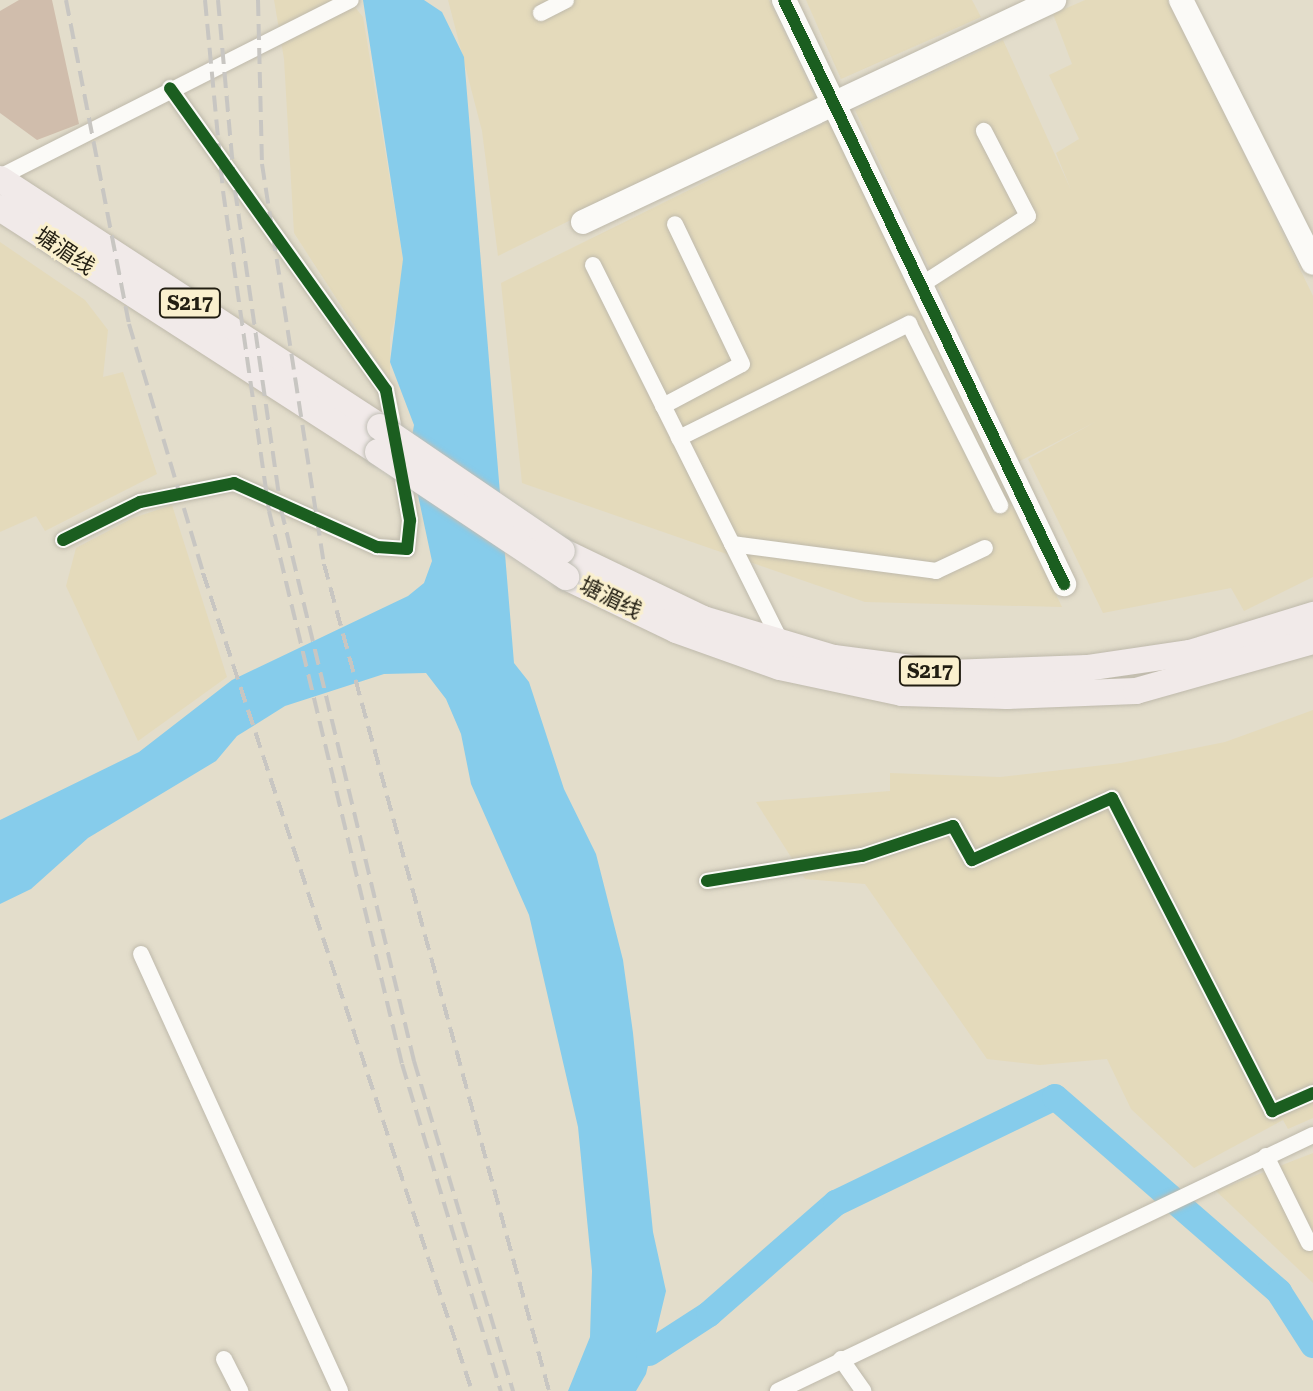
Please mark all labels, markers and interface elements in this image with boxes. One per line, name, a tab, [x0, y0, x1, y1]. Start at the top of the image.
street label: 塘湄线	[30, 222, 100, 280]
road number: S217	[158, 287, 222, 319]
street label: 塘湄线	[576, 572, 646, 624]
road number: S217	[898, 655, 962, 687]

